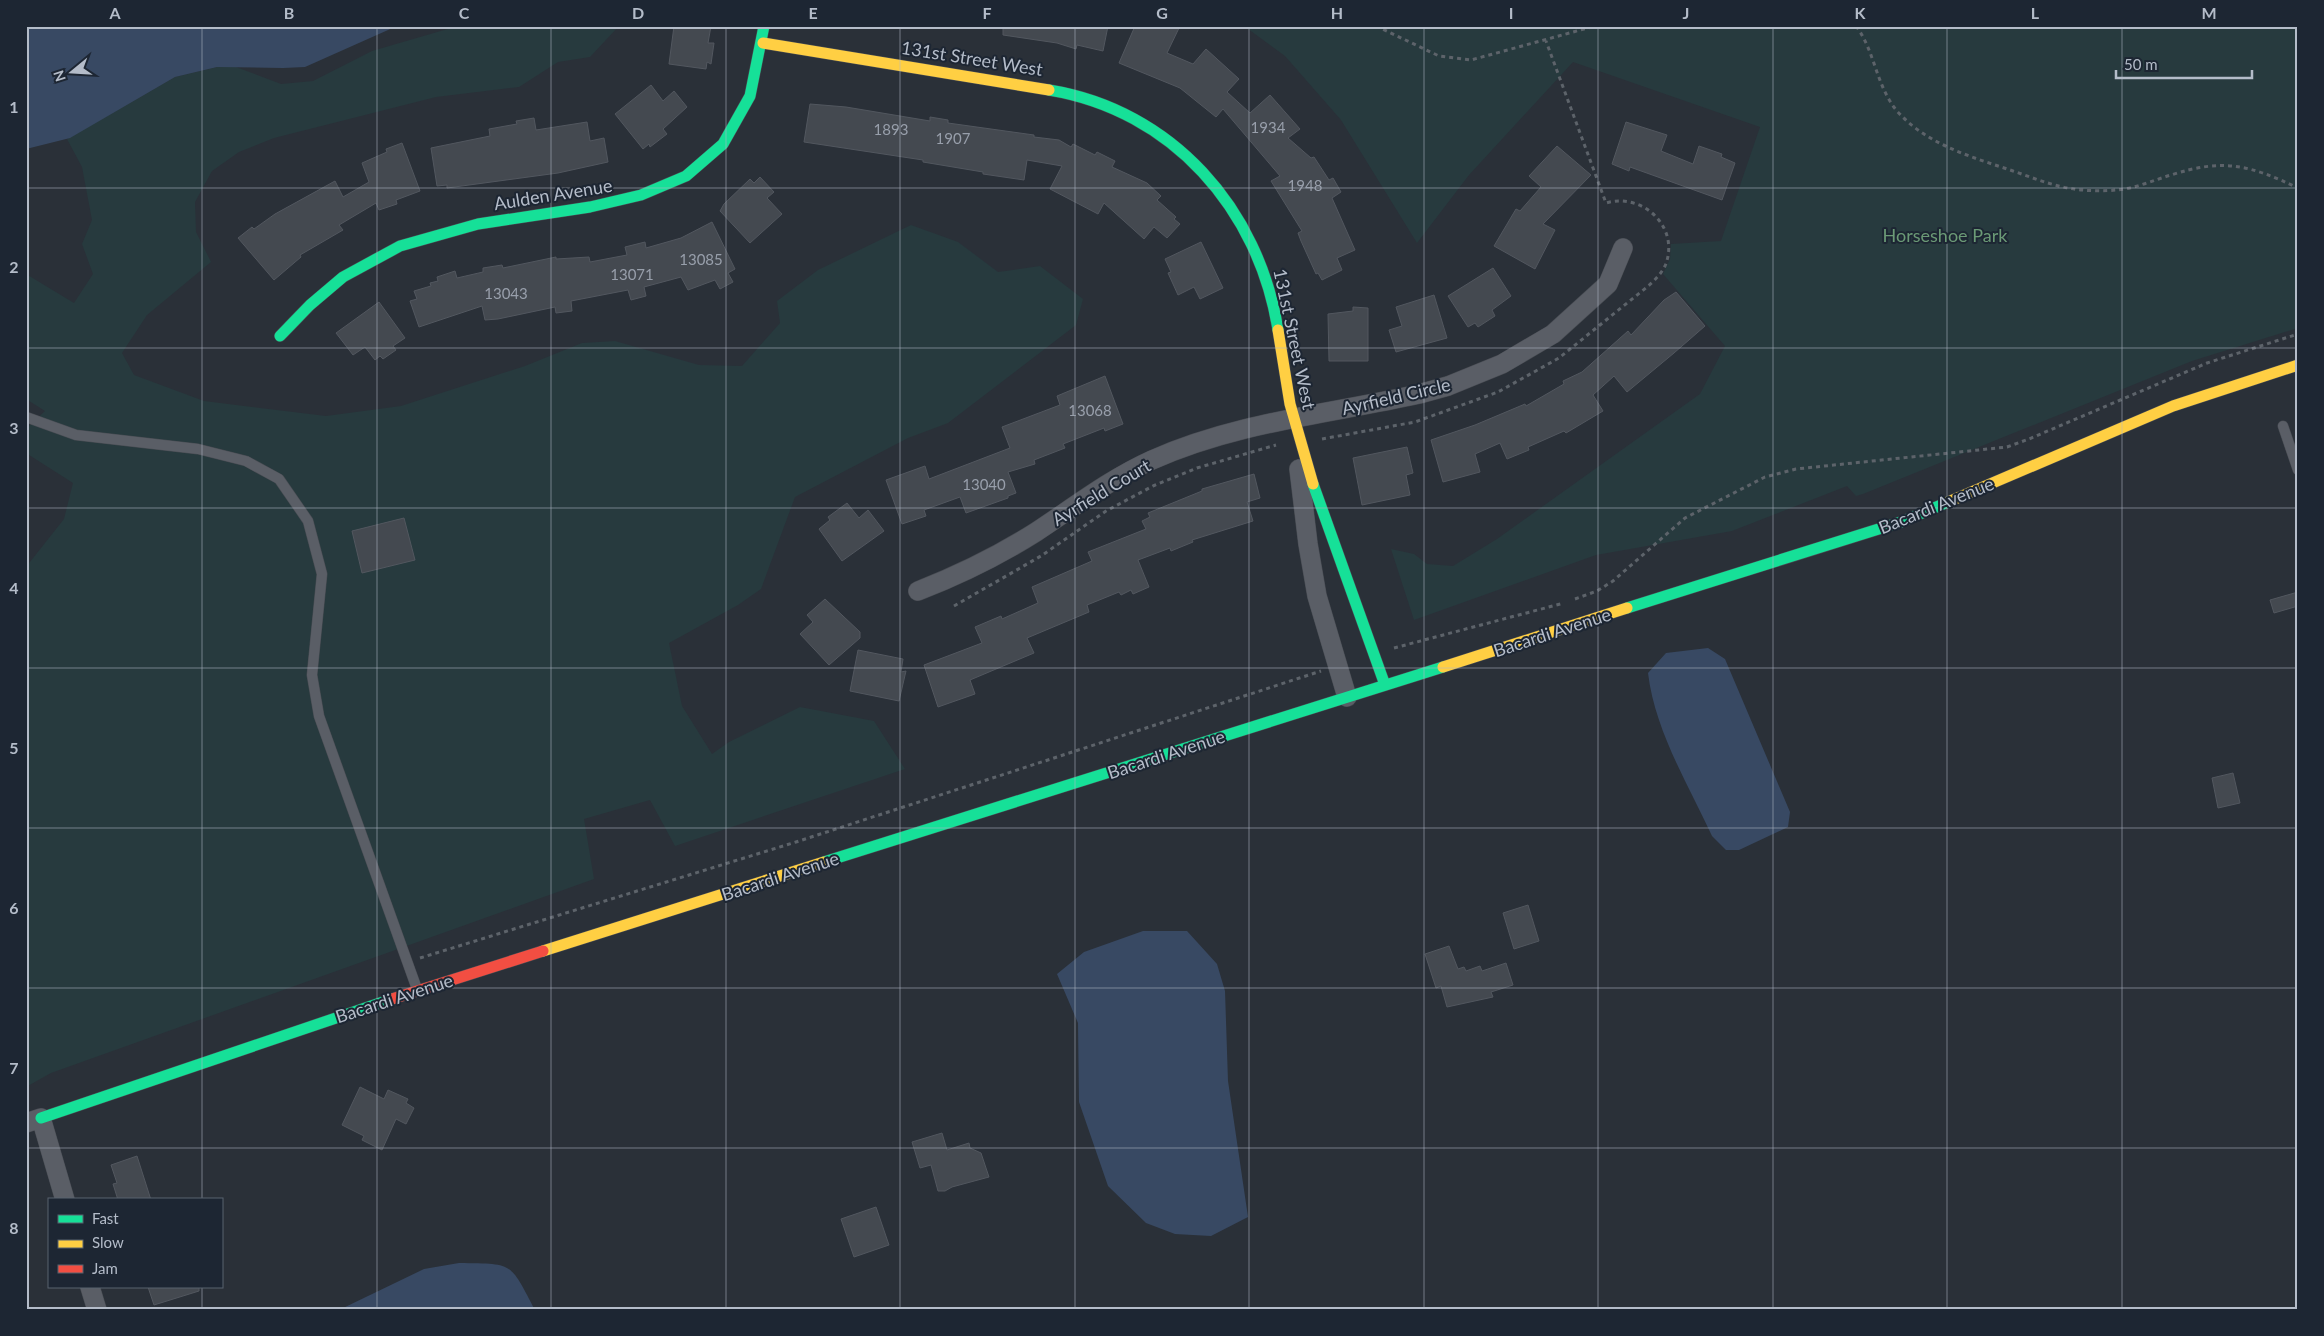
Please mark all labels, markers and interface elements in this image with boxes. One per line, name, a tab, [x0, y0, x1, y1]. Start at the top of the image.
text: A	[108, 3, 121, 22]
text: B	[284, 3, 294, 22]
text: C	[459, 3, 470, 22]
text: D	[632, 3, 644, 22]
text: E	[808, 3, 818, 22]
text: F	[982, 3, 992, 22]
text: G	[1156, 3, 1168, 22]
text: H	[1331, 3, 1343, 22]
text: I	[1509, 3, 1513, 22]
text: J	[1683, 3, 1689, 22]
text: K	[1855, 3, 1867, 22]
text: L	[2031, 3, 2040, 22]
text: M	[2201, 3, 2217, 22]
street label: 131st Street West	[900, 36, 1045, 80]
north arrow	[48, 48, 98, 98]
scale bar	[2116, 48, 2253, 80]
text: 50 m	[2124, 55, 2158, 73]
text: N	[49, 68, 69, 84]
text: 1	[9, 97, 19, 116]
house number: 1934	[1251, 118, 1286, 136]
house number: 1893	[874, 120, 908, 138]
house number: 1907	[936, 129, 971, 147]
street label: Aulden Avenue	[492, 174, 614, 214]
house number: 1948	[1288, 176, 1322, 194]
park label: Horseshoe Park	[1883, 224, 2008, 246]
house number: 13085	[679, 250, 723, 268]
text: 2	[9, 257, 19, 276]
house number: 13071	[610, 265, 654, 283]
street label: 131st Street West	[1269, 267, 1321, 412]
house number: 13043	[484, 284, 528, 302]
street label: Ayrfield Circle	[1340, 373, 1452, 419]
house number: 13068	[1068, 401, 1112, 419]
text: 3	[9, 418, 19, 437]
street label: Ayrfield Court	[1048, 454, 1155, 530]
street label: Bacardi Avenue	[1875, 472, 1997, 538]
house number: 13040	[962, 475, 1006, 493]
text: 4	[9, 578, 19, 597]
street label: Bacardi Avenue	[1490, 603, 1614, 661]
street label: Bacardi Avenue	[1104, 725, 1228, 783]
text: 5	[9, 738, 19, 757]
street label: Bacardi Avenue	[718, 847, 842, 905]
text: 6	[9, 898, 19, 917]
street label: Bacardi Avenue	[332, 969, 456, 1027]
text: 7	[9, 1058, 19, 1077]
legend	[48, 1198, 222, 1288]
text: Fast	[92, 1209, 119, 1227]
text: 8	[9, 1218, 19, 1237]
text: Slow	[92, 1233, 124, 1251]
text: Jam	[92, 1259, 118, 1277]

